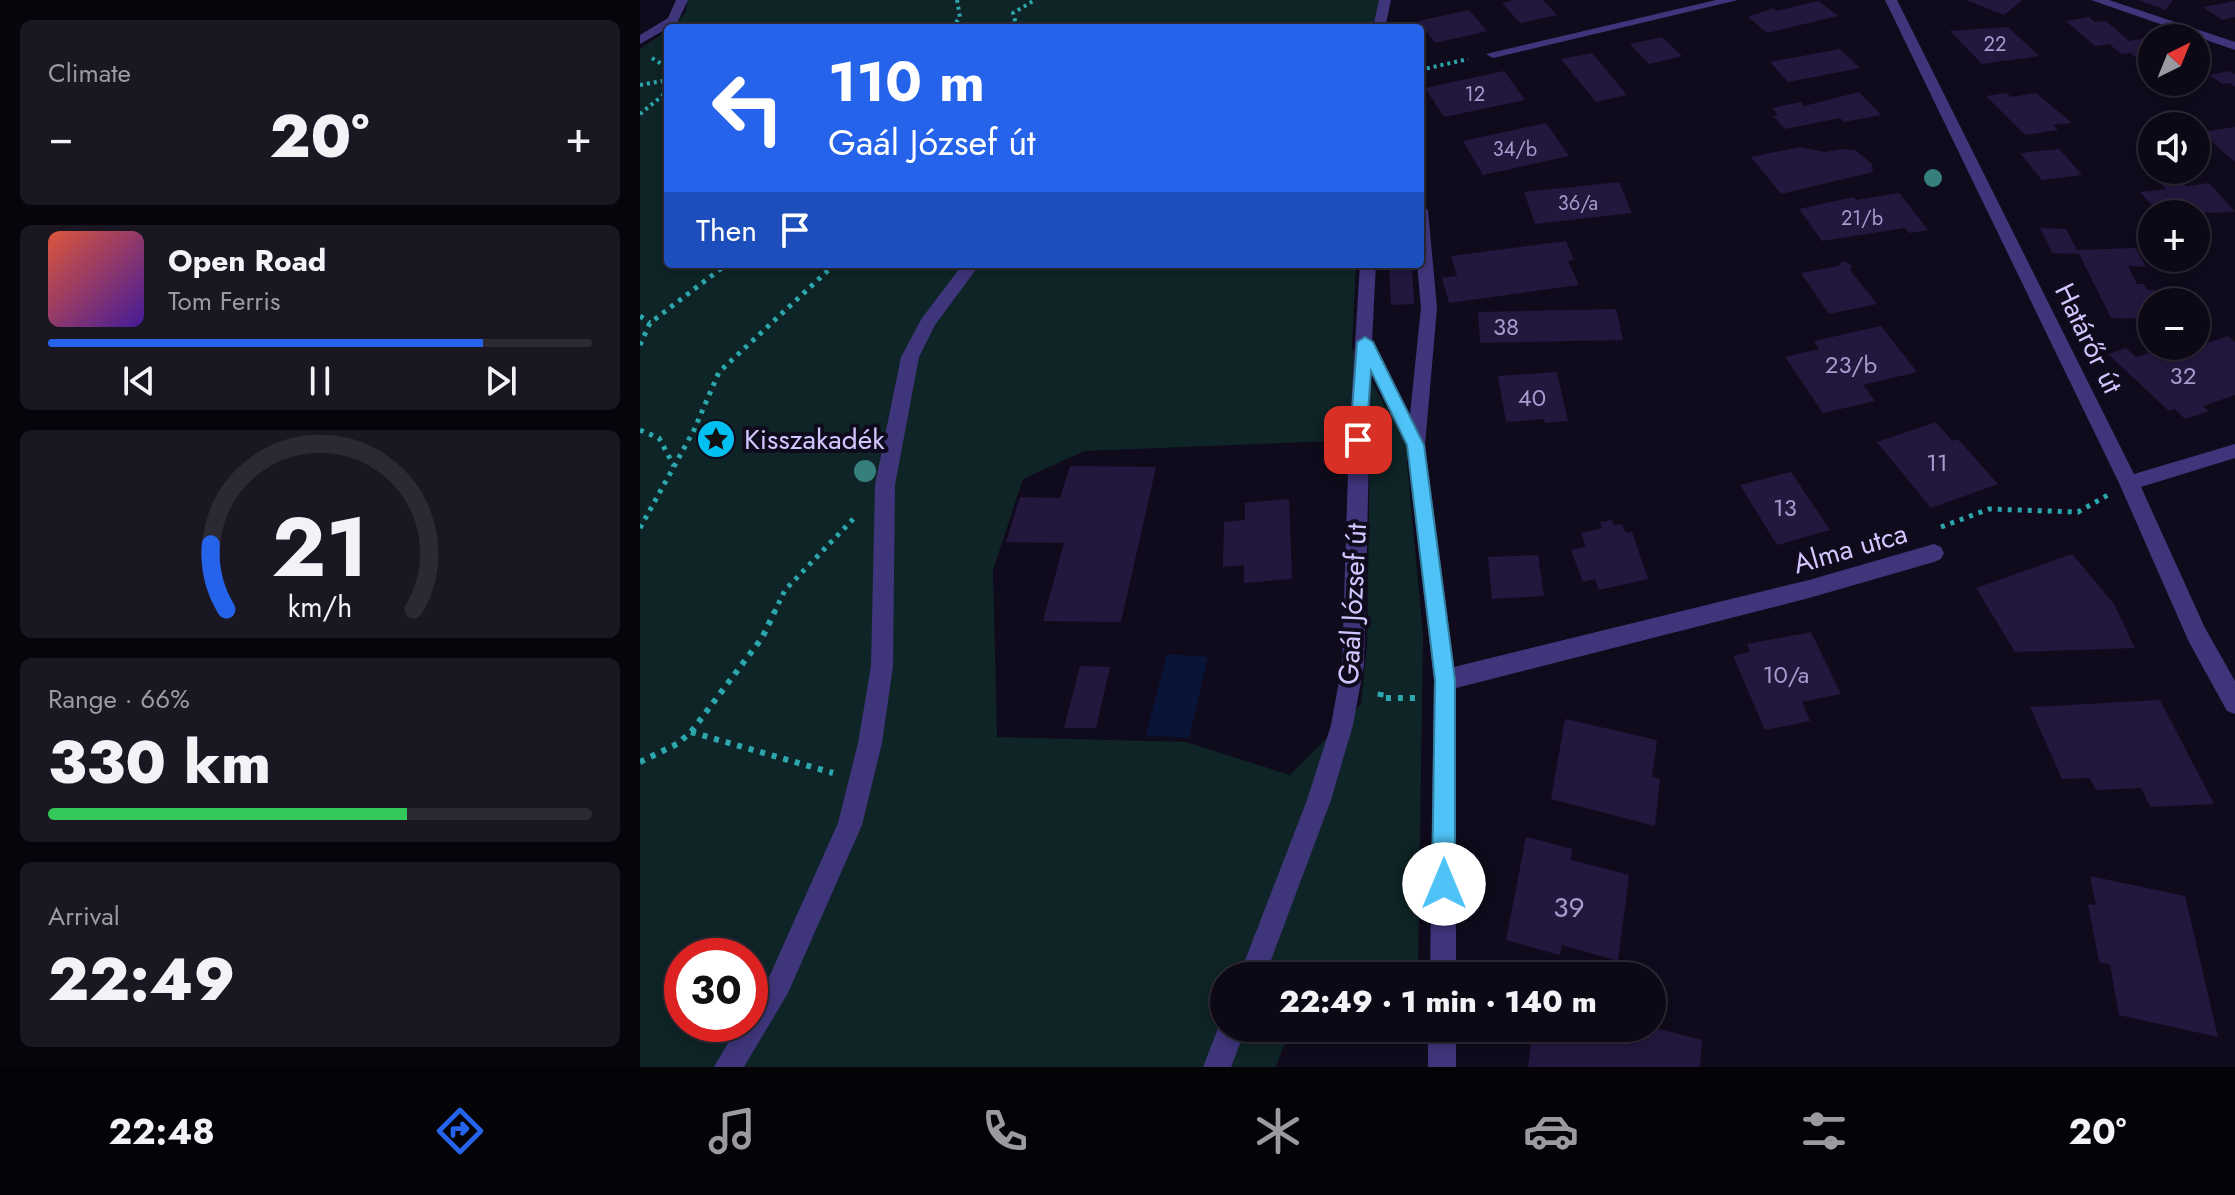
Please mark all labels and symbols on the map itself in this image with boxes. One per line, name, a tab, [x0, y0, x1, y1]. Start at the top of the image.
north arrow	[2138, 24, 2210, 96]
house number: 22	[1984, 30, 2006, 59]
house number: 12	[1465, 80, 1485, 109]
house number: 34/b	[1493, 135, 1537, 164]
house number: 36/a	[1558, 189, 1598, 218]
house number: 21/b	[1841, 204, 1883, 233]
street label: Határőr út	[2044, 276, 2133, 401]
house number: 38	[1493, 309, 1519, 344]
house number: 23/b	[1825, 347, 1877, 382]
house number: 32	[2170, 358, 2196, 393]
house number: 40	[1518, 380, 1546, 415]
pin	[1324, 406, 1392, 474]
place icon: Kisszakadék	[695, 418, 737, 460]
place label: Kisszakadék	[744, 419, 885, 460]
house number: 11	[1926, 445, 1948, 480]
house number: 13	[1773, 490, 1797, 525]
street label: Alma utca	[1788, 513, 1912, 584]
street label: Gaál József út	[1328, 522, 1377, 686]
house number: 10/a	[1763, 657, 1809, 692]
position arrow	[1402, 842, 1486, 926]
house number: 39	[1553, 887, 1585, 928]
speed limit sign: 30	[664, 938, 768, 1042]

